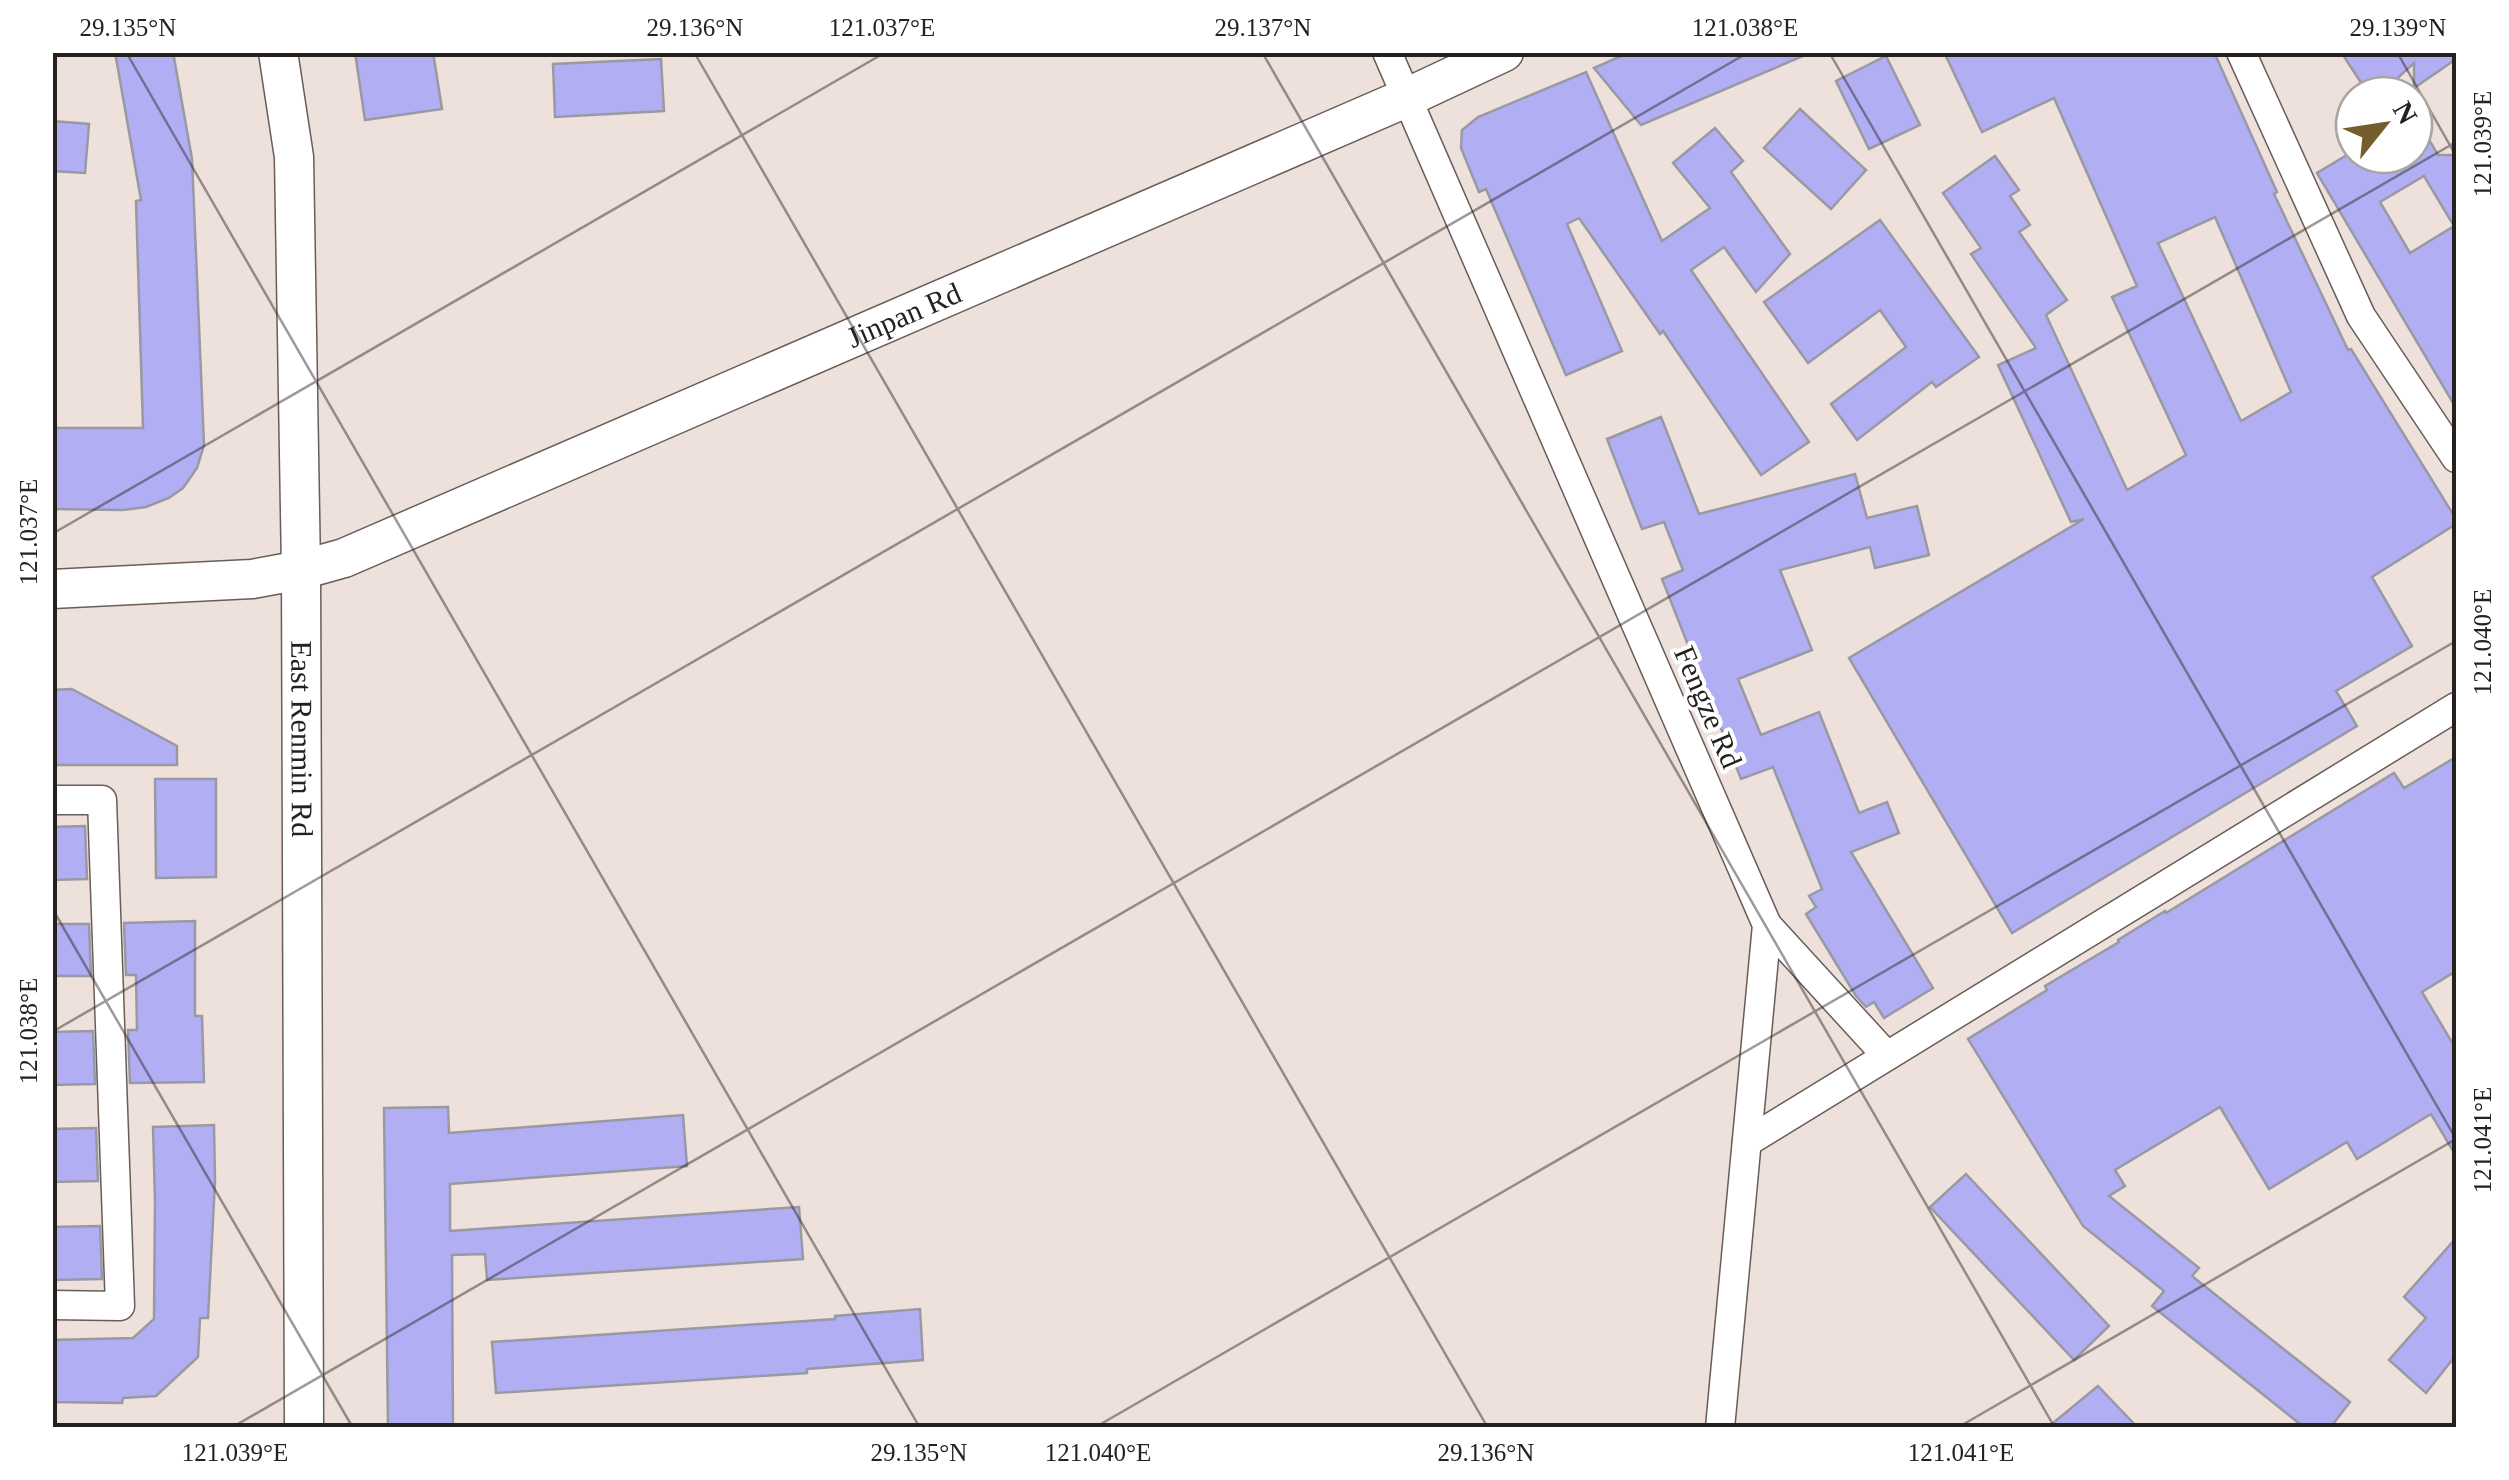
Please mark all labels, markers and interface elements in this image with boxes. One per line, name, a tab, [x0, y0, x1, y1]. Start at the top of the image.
text: 29.135°N	[80, 14, 176, 41]
text: 29.136°N	[647, 14, 743, 41]
text: 121.037°E	[829, 14, 935, 41]
text: 29.137°N	[1215, 14, 1311, 41]
text: 121.038°E	[1692, 14, 1798, 41]
text: 29.139°N	[2350, 14, 2446, 41]
north arrow	[2334, 75, 2434, 175]
text: 121.039°E	[2469, 91, 2496, 197]
text: N	[2387, 96, 2424, 129]
street label: Jinpan Rd	[842, 276, 966, 354]
text: 121.037°E	[15, 479, 42, 585]
text: 121.040°E	[2469, 589, 2496, 695]
street label: East Renmin Rd	[285, 640, 319, 837]
street label: Fengze Rd	[1668, 641, 1749, 773]
text: 121.038°E	[15, 978, 42, 1084]
text: 121.041°E	[2469, 1087, 2496, 1193]
text: 121.039°E	[182, 1439, 288, 1466]
text: 29.135°N	[871, 1439, 967, 1466]
text: 121.040°E	[1045, 1439, 1151, 1466]
text: 29.136°N	[1438, 1439, 1534, 1466]
text: 121.041°E	[1908, 1439, 2014, 1466]

